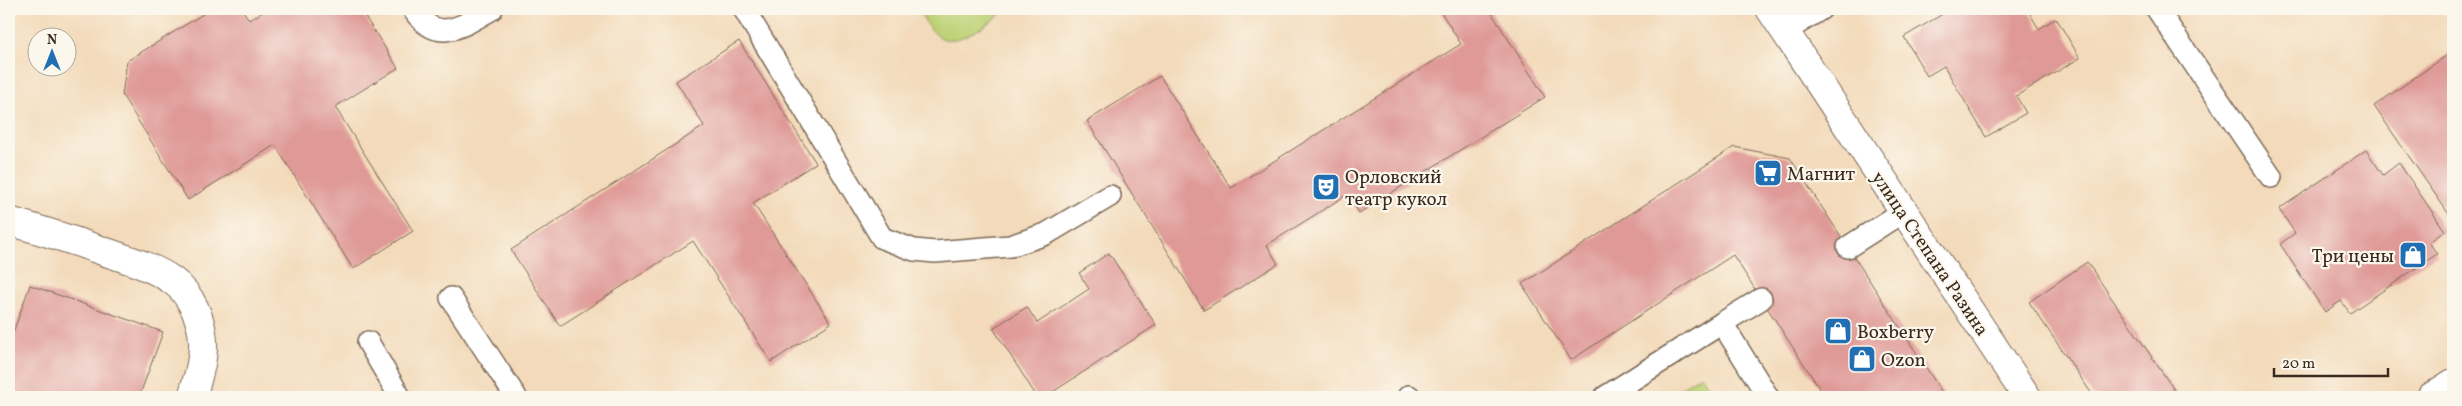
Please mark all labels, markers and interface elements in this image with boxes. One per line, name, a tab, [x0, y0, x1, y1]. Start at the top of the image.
north arrow	[28, 28, 78, 78]
text: N	[47, 31, 57, 50]
supermarket icon: Магнит	[1753, 158, 1783, 188]
place label: Магнит	[1787, 162, 1855, 188]
place label: Орловский театр кукол	[1345, 165, 1447, 213]
street label: улица Степана Разина	[1864, 167, 1994, 342]
theatre icon: Орловский театр кукол	[1311, 172, 1341, 202]
shop icon: Три цены	[2398, 240, 2428, 270]
place label: Три цены	[2312, 244, 2394, 270]
shop icon: Boxberry	[1823, 316, 1853, 346]
place label: Boxberry	[1857, 320, 1934, 346]
shop icon: Ozon	[1847, 344, 1877, 374]
scale bar	[2274, 346, 2388, 378]
place label: Ozon	[1881, 348, 1926, 374]
text: 20 m	[2282, 354, 2315, 375]

